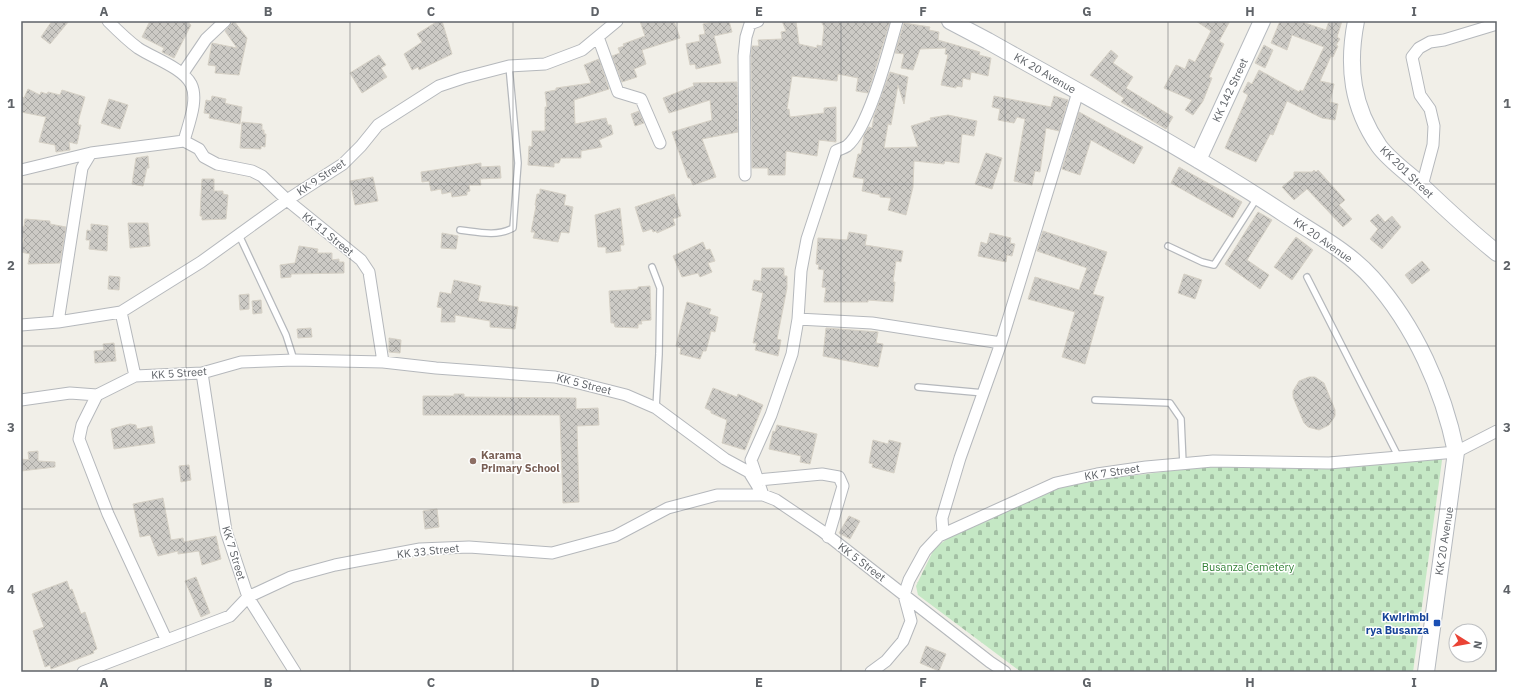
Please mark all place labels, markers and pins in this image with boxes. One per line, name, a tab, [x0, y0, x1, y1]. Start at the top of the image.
place label: Karama Primary School	[481, 448, 560, 475]
marker: Karama Primary School	[468, 456, 478, 466]
place label: Kwirimbi rya Busanza	[1366, 610, 1429, 637]
marker: Kwirimbi rya Busanza	[1432, 618, 1442, 628]

